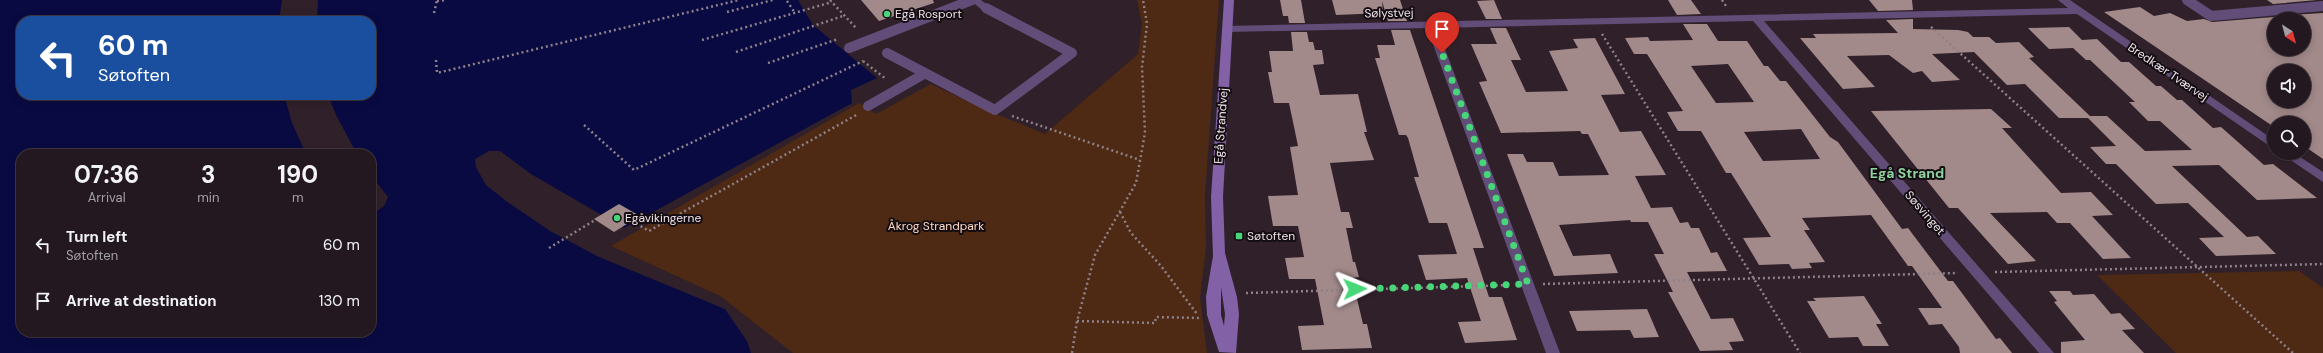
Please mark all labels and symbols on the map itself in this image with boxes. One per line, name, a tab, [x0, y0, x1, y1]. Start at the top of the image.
street label: Sølystvej	[1364, 5, 1414, 21]
place label: Egå Rosport	[895, 6, 962, 22]
marker: Egå Rosport	[882, 9, 892, 19]
pin	[1425, 12, 1459, 53]
north arrow	[2267, 12, 2311, 56]
street label: Bredkær Tværvej	[2125, 39, 2211, 105]
street label: Egå Strandvej	[1210, 87, 1232, 164]
district label: Egå Strand	[1870, 164, 1944, 182]
street label: Søsvinget	[1901, 187, 1949, 239]
place label: Egåvikingerne	[625, 210, 701, 226]
marker: Egåvikingerne	[612, 213, 622, 223]
park label: Åkrog Strandpark	[888, 218, 984, 234]
place label: Søtoften	[1247, 228, 1295, 244]
marker: Søtoften	[1234, 231, 1244, 241]
position arrow	[1334, 268, 1376, 310]

